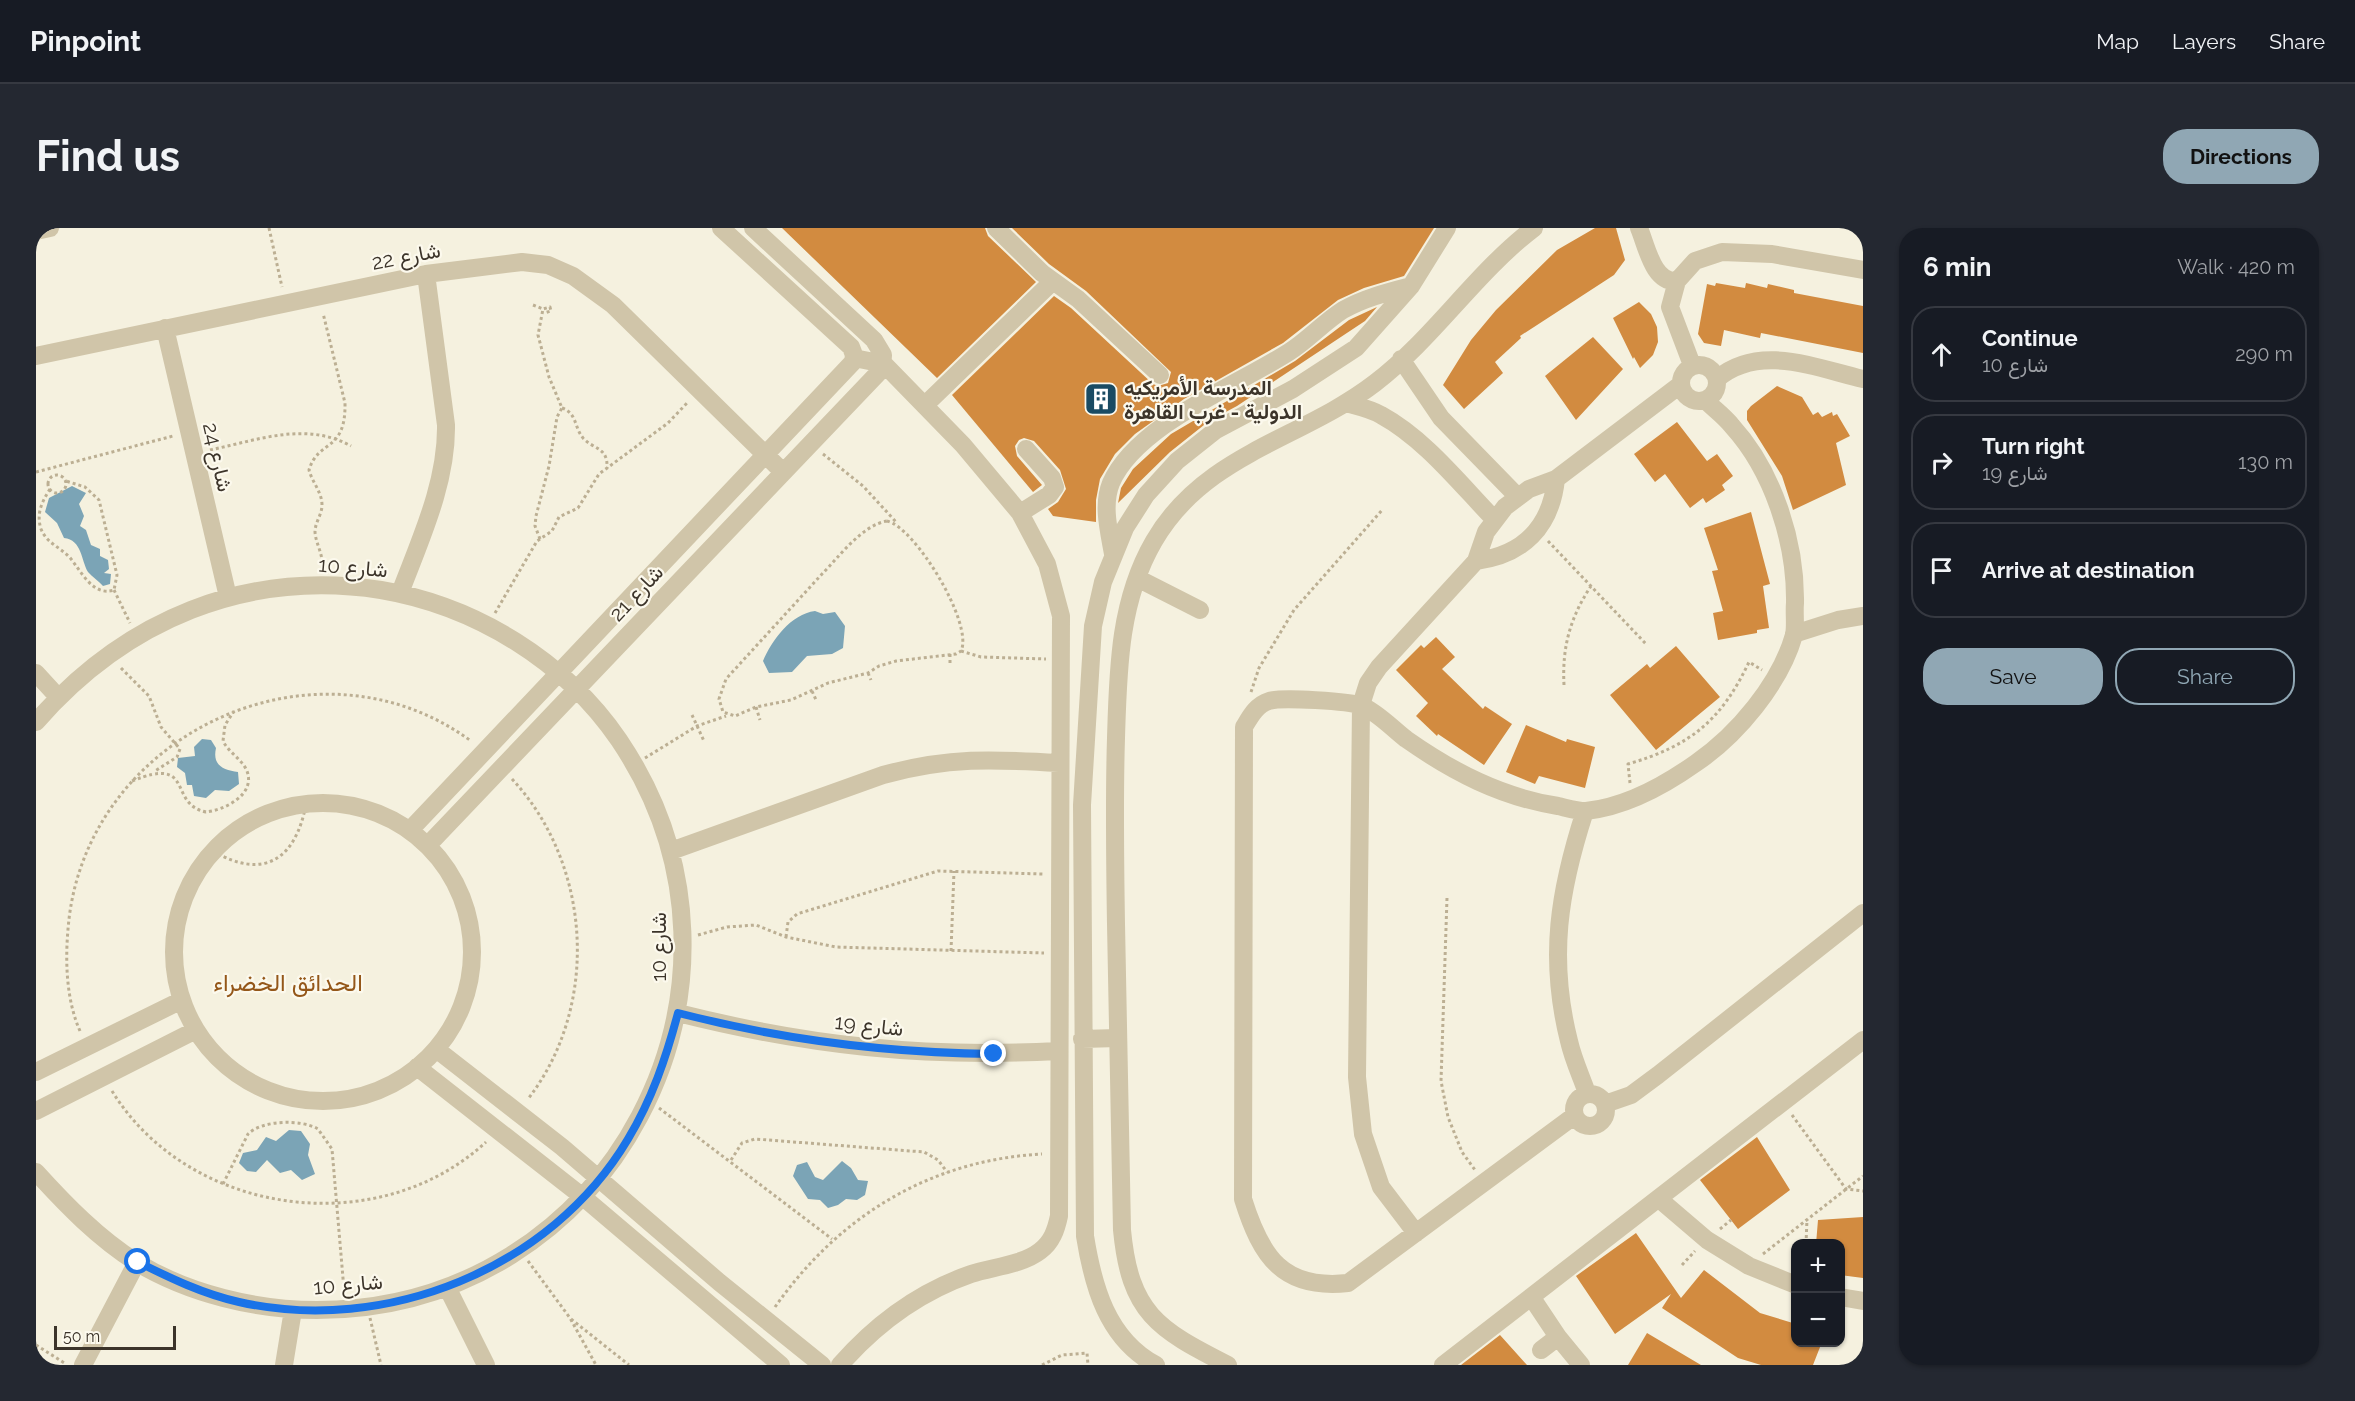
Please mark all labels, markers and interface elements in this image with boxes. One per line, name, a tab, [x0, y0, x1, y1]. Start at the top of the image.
text: Pinpoint	[30, 25, 141, 58]
text: Map	[2096, 29, 2139, 54]
text: Layers	[2172, 29, 2236, 54]
text: Share	[2269, 29, 2325, 54]
button: Directions	[2163, 129, 2319, 184]
text: Find us	[36, 132, 180, 181]
street label: شارع 22	[370, 237, 443, 277]
text: 6 min	[1923, 252, 1992, 282]
text: Walk · 420 m	[2177, 255, 2295, 279]
text: Continue	[1982, 325, 2078, 351]
icon: ahead	[1925, 338, 1958, 371]
text: 290 m	[2235, 342, 2293, 366]
text: شارع 10	[1982, 353, 2048, 377]
place label: المدرسة الأمريكيه الدولية - غرب القاهرة	[1124, 375, 1302, 425]
building icon: المدرسة الأمريكيه الدولية - غرب القاهرة	[1083, 381, 1119, 417]
street label: شارع 24	[196, 420, 238, 494]
text: Turn right	[1982, 433, 2085, 459]
icon: right	[1925, 446, 1958, 479]
text: 130 m	[2238, 450, 2293, 474]
text: شارع 19	[1982, 461, 2048, 485]
street label: شارع 10	[317, 552, 389, 584]
icon: arrive	[1925, 554, 1958, 587]
text: Arrive at destination	[1982, 557, 2195, 583]
street label: شارع 21	[604, 560, 670, 628]
button: Save	[1923, 648, 2103, 705]
button: Share	[2115, 648, 2295, 705]
street label: شارع 10	[646, 912, 673, 982]
district label: الحدائق الخضراء	[213, 968, 363, 998]
street label: شارع 19	[833, 1009, 905, 1043]
route end	[980, 1040, 1006, 1066]
map controls	[1791, 1239, 1845, 1347]
button: +	[1791, 1239, 1845, 1293]
route start	[124, 1248, 150, 1274]
street label: شارع 10	[312, 1269, 384, 1301]
button: −	[1791, 1293, 1845, 1347]
scale bar	[54, 1323, 176, 1350]
text: 50 m	[63, 1327, 100, 1346]

